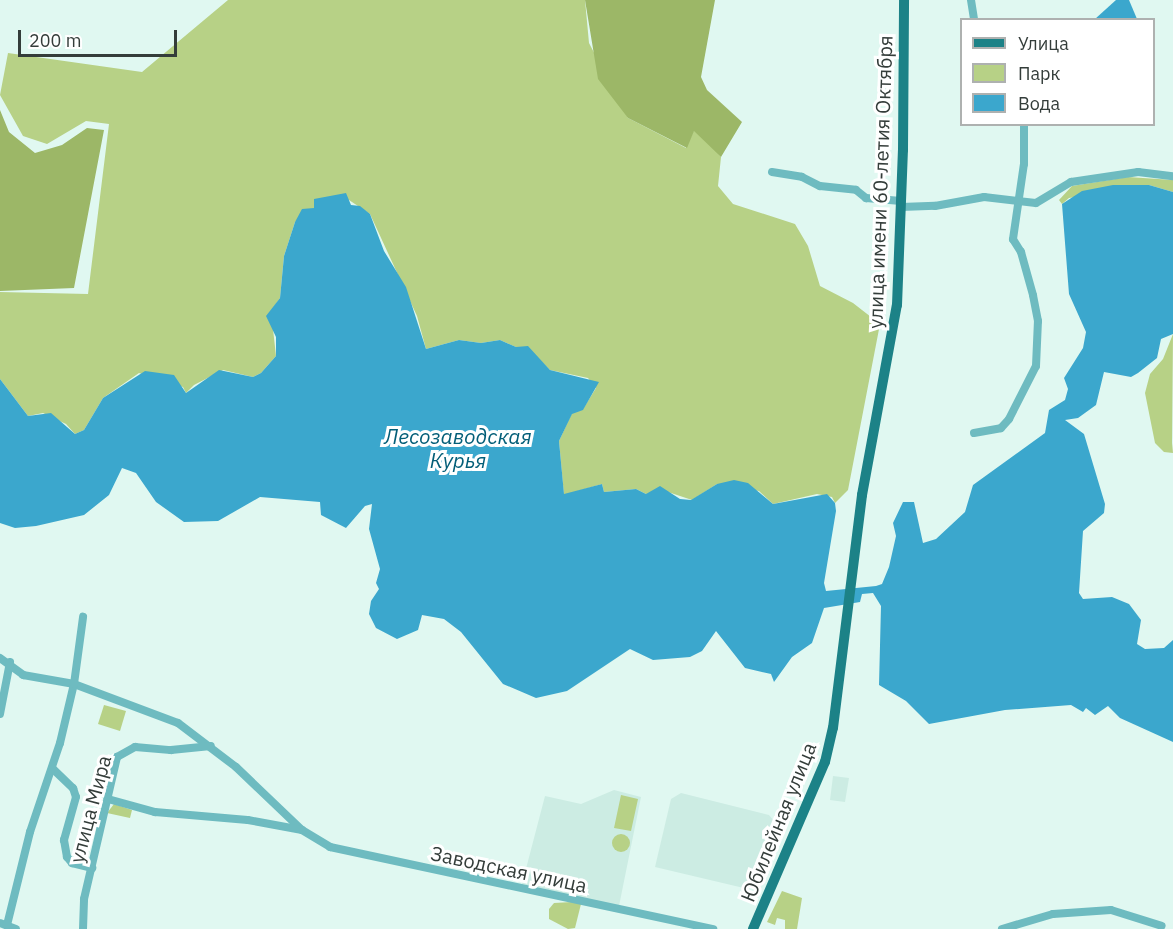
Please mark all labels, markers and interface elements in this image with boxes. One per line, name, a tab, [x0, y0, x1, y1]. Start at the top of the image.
scale bar	[21, 18, 180, 56]
legend	[960, 18, 1155, 126]
text: 200 m	[29, 29, 81, 52]
text: Улица	[1018, 32, 1069, 55]
street label: улица имени 60-летия Октября	[863, 35, 897, 329]
text: Парк	[1018, 62, 1060, 85]
text: Вода	[1018, 92, 1060, 115]
water label: Лесозаводская Курья	[384, 423, 532, 473]
street label: Юбилейная улица	[735, 739, 821, 905]
street label: улица Мира	[64, 753, 116, 865]
street label: Заводская улица	[429, 841, 589, 897]

